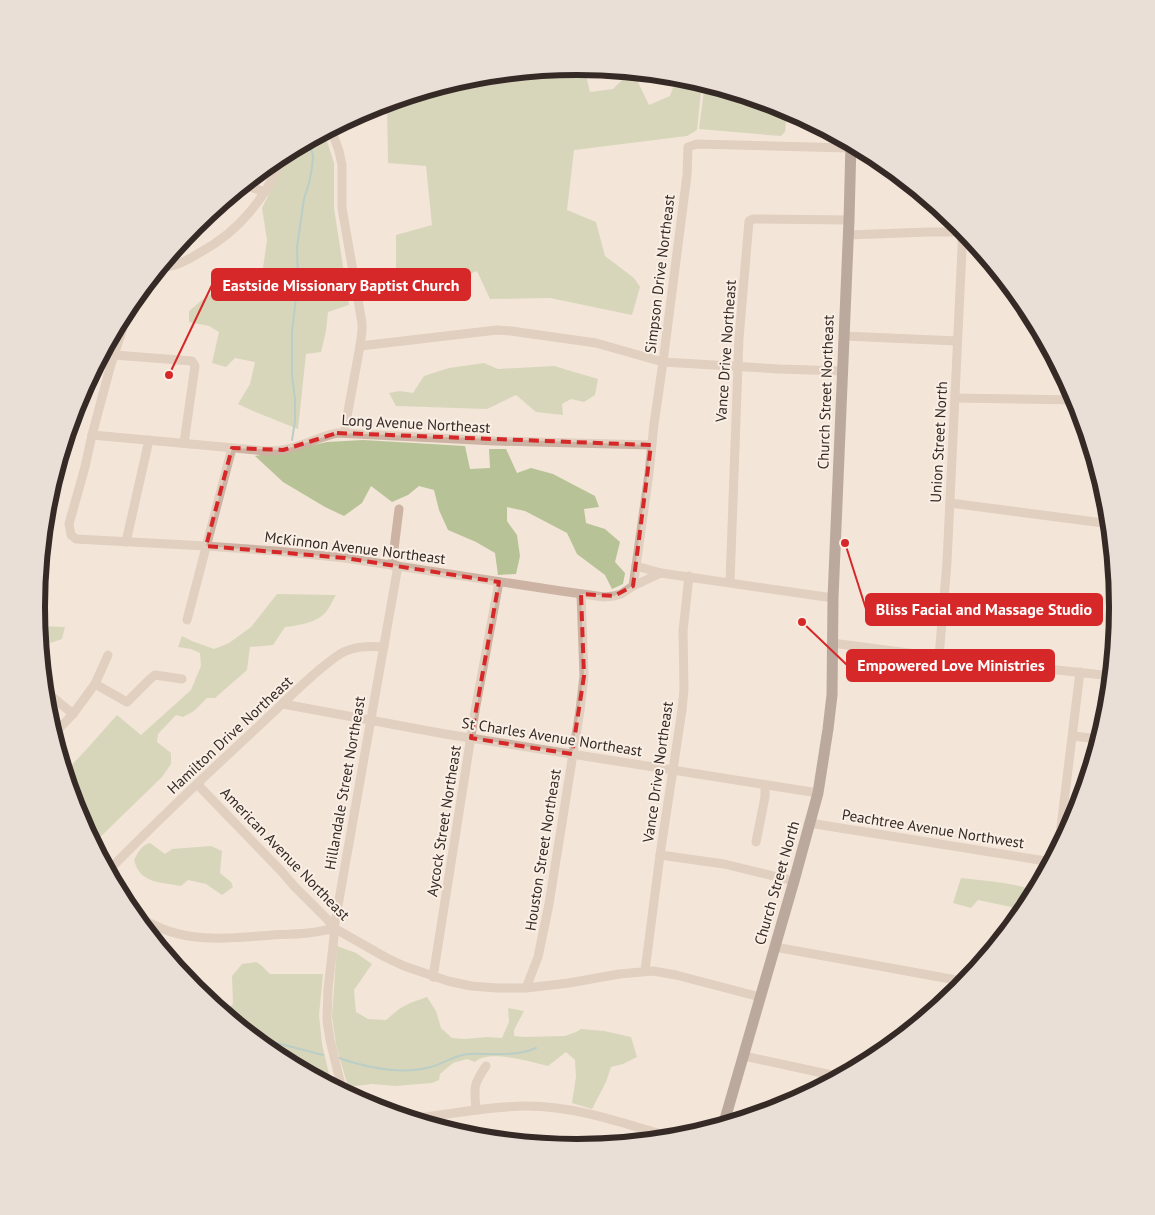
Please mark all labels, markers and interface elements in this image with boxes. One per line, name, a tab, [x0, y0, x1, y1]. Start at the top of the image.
street label: Simpson Drive Northeast	[640, 193, 679, 354]
callout: Eastside Missionary Baptist Church	[212, 269, 470, 300]
text: Eastside Missionary Baptist Church	[222, 275, 460, 295]
street label: Vance Drive Northeast	[711, 279, 740, 424]
street label: Church Street Northeast	[813, 314, 838, 470]
street label: Union Street North	[926, 381, 951, 503]
street label: Long Avenue Northeast	[341, 410, 491, 437]
street label: McKinnon Avenue Northeast	[263, 527, 447, 568]
callout: Bliss Facial and Massage Studio	[866, 594, 1102, 625]
text: Bliss Facial and Massage Studio	[876, 599, 1093, 619]
callout: Empowered Love Ministries	[847, 650, 1054, 681]
text: Empowered Love Ministries	[857, 655, 1045, 675]
street label: Hamilton Drive Northeast	[163, 672, 296, 798]
street label: Hillandale Street Northeast	[320, 695, 369, 871]
street label: Vance Drive Northeast	[638, 700, 677, 845]
street label: St Charles Avenue Northeast	[460, 713, 644, 760]
street label: Aycock Street Northeast	[422, 744, 465, 898]
street label: Houston Street Northeast	[520, 768, 565, 932]
street label: American Avenue Northeast	[217, 783, 354, 924]
street label: Peachtree Avenue Northwest	[841, 805, 1026, 852]
street label: Church Street North	[750, 819, 803, 947]

